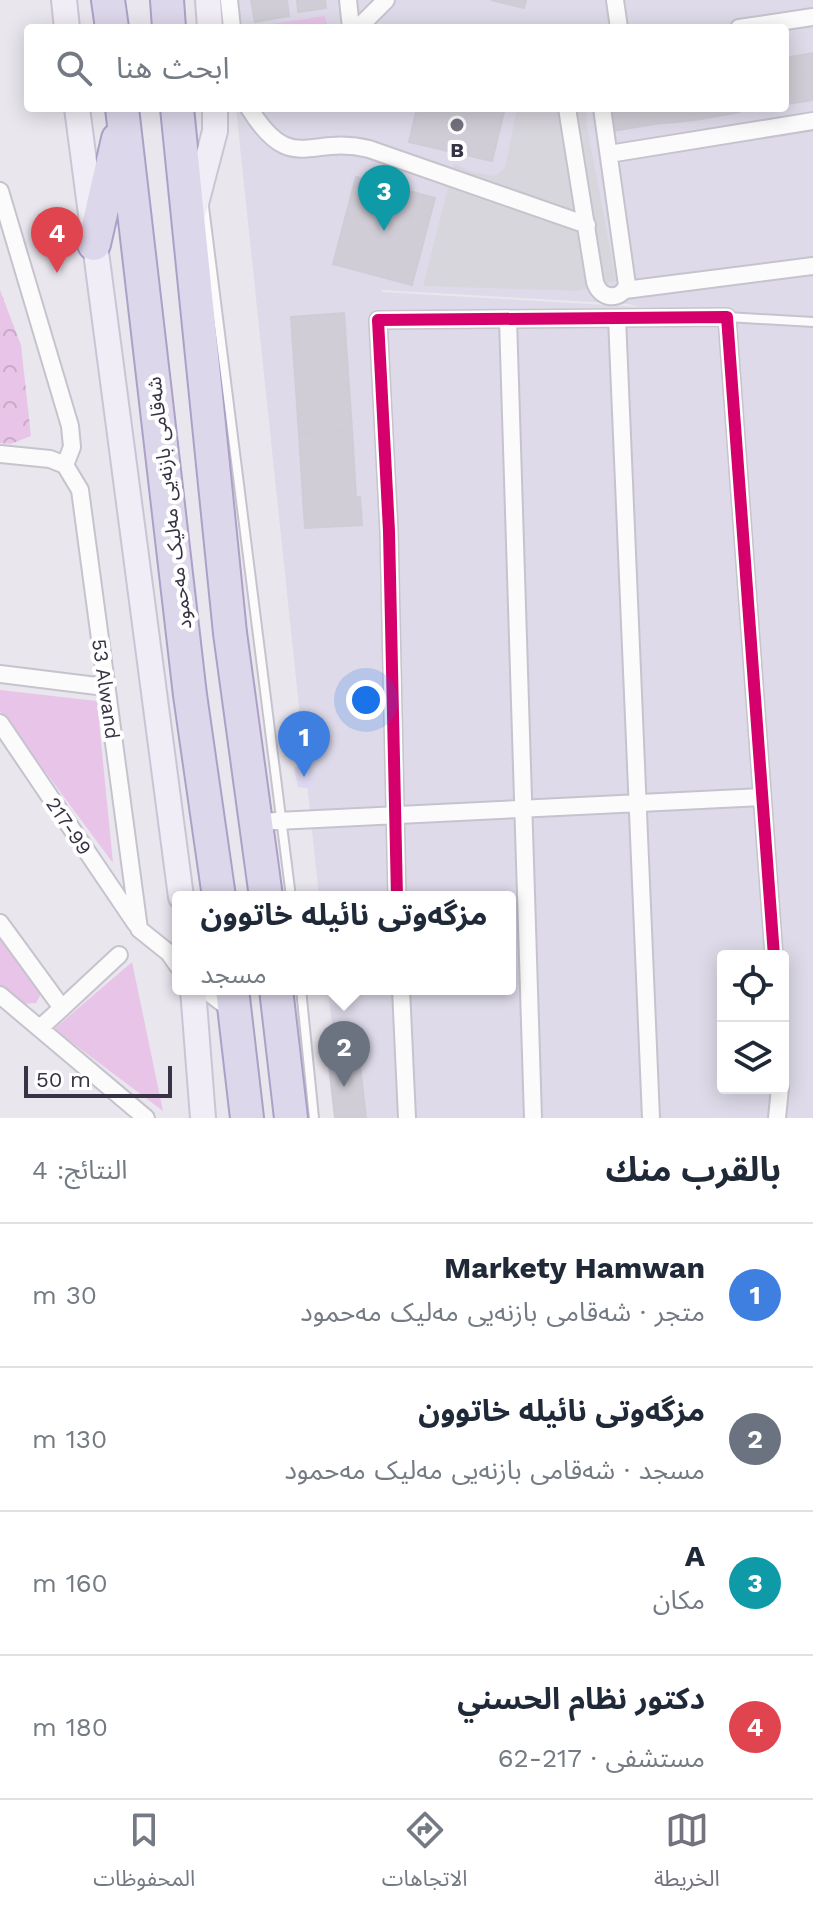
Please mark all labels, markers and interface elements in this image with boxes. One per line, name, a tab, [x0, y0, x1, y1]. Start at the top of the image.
search box	[24, 24, 789, 112]
icon: search	[52, 46, 96, 90]
text: ابحث هنا	[116, 50, 230, 85]
marker: B	[448, 116, 466, 134]
place label: B	[450, 138, 464, 162]
pin: 3	[358, 165, 410, 231]
pin: 4	[31, 207, 83, 273]
street label: شەقامی بازنەیی مەلیک مەحمود	[142, 375, 196, 631]
street label: 53 Alwand	[87, 637, 125, 741]
your location	[346, 680, 386, 720]
pin: 1	[278, 711, 330, 777]
street label: 217-99	[41, 793, 97, 859]
popup	[172, 891, 516, 995]
text: مزگەوتی نائیلە خاتوون	[201, 897, 487, 932]
map controls	[717, 950, 789, 1094]
button: locate	[717, 950, 789, 1022]
text: مسجد	[201, 959, 267, 989]
pin: 2	[318, 1021, 370, 1087]
button: layers	[717, 1022, 789, 1094]
scale bar	[24, 1062, 172, 1098]
text: 50 m	[36, 1067, 91, 1092]
text: بالقرب منك	[606, 1149, 781, 1189]
text: النتائج: 4	[32, 1155, 127, 1185]
text: Markety Hamwan	[444, 1250, 705, 1285]
text: 30 m	[32, 1280, 97, 1310]
text: 1	[749, 1280, 761, 1310]
text: متجر · شەقامی بازنەیی مەلیک مەحمود	[300, 1297, 705, 1327]
text: مزگەوتی نائیلە خاتوون	[418, 1393, 705, 1428]
text: 130 m	[32, 1424, 107, 1454]
text: 2	[747, 1424, 763, 1454]
text: مسجد · شەقامی بازنەیی مەلیک مەحمود	[284, 1455, 705, 1485]
text: A	[685, 1538, 705, 1573]
text: 160 m	[32, 1568, 108, 1598]
text: 3	[747, 1568, 763, 1598]
text: مكان	[653, 1585, 705, 1615]
text: دكتور نظام الحسني	[457, 1681, 705, 1716]
text: 180 m	[32, 1712, 108, 1742]
text: 4	[747, 1712, 763, 1742]
text: مستشفى · 217-62	[498, 1743, 705, 1773]
tab: المحفوظات	[93, 1808, 195, 1902]
tab: الاتجاهات	[382, 1808, 468, 1902]
tab: الخريطة	[654, 1808, 720, 1902]

